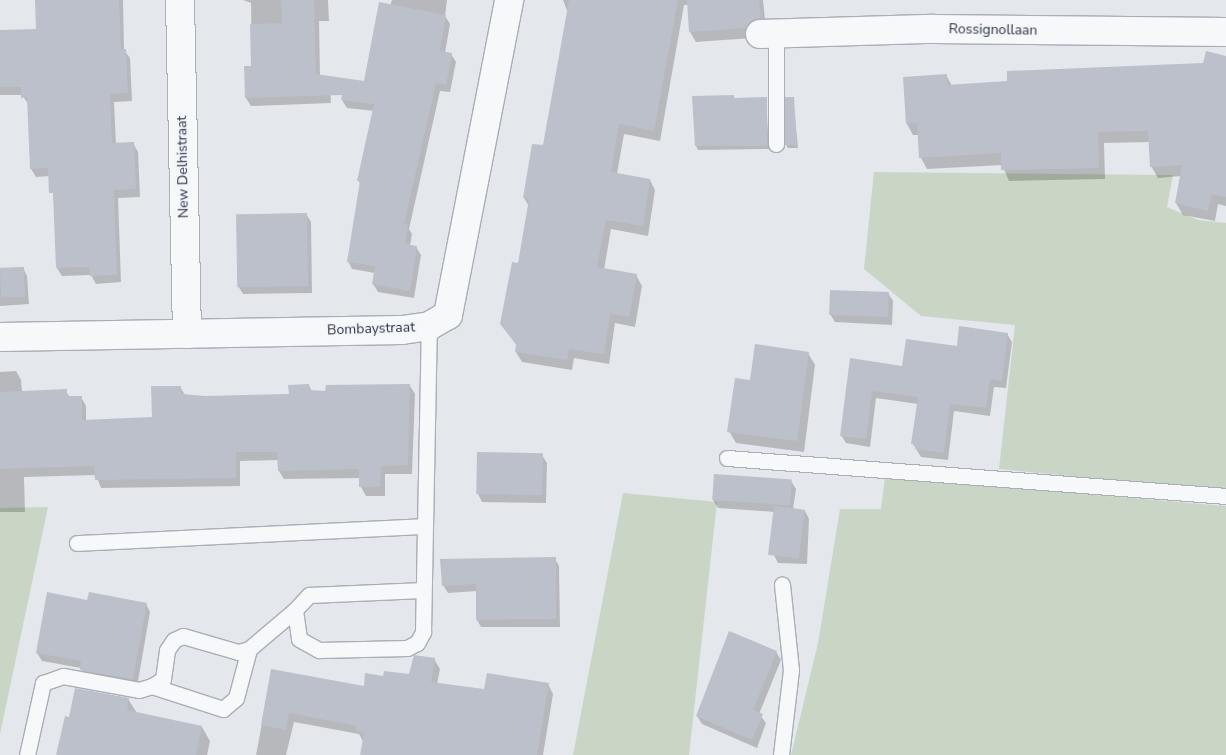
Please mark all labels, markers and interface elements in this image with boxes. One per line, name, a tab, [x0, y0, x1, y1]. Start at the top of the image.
street label: Rossignollaan	[948, 21, 1038, 39]
street label: New Delhistraat	[174, 116, 192, 218]
street label: Bombaystraat	[327, 319, 415, 339]

